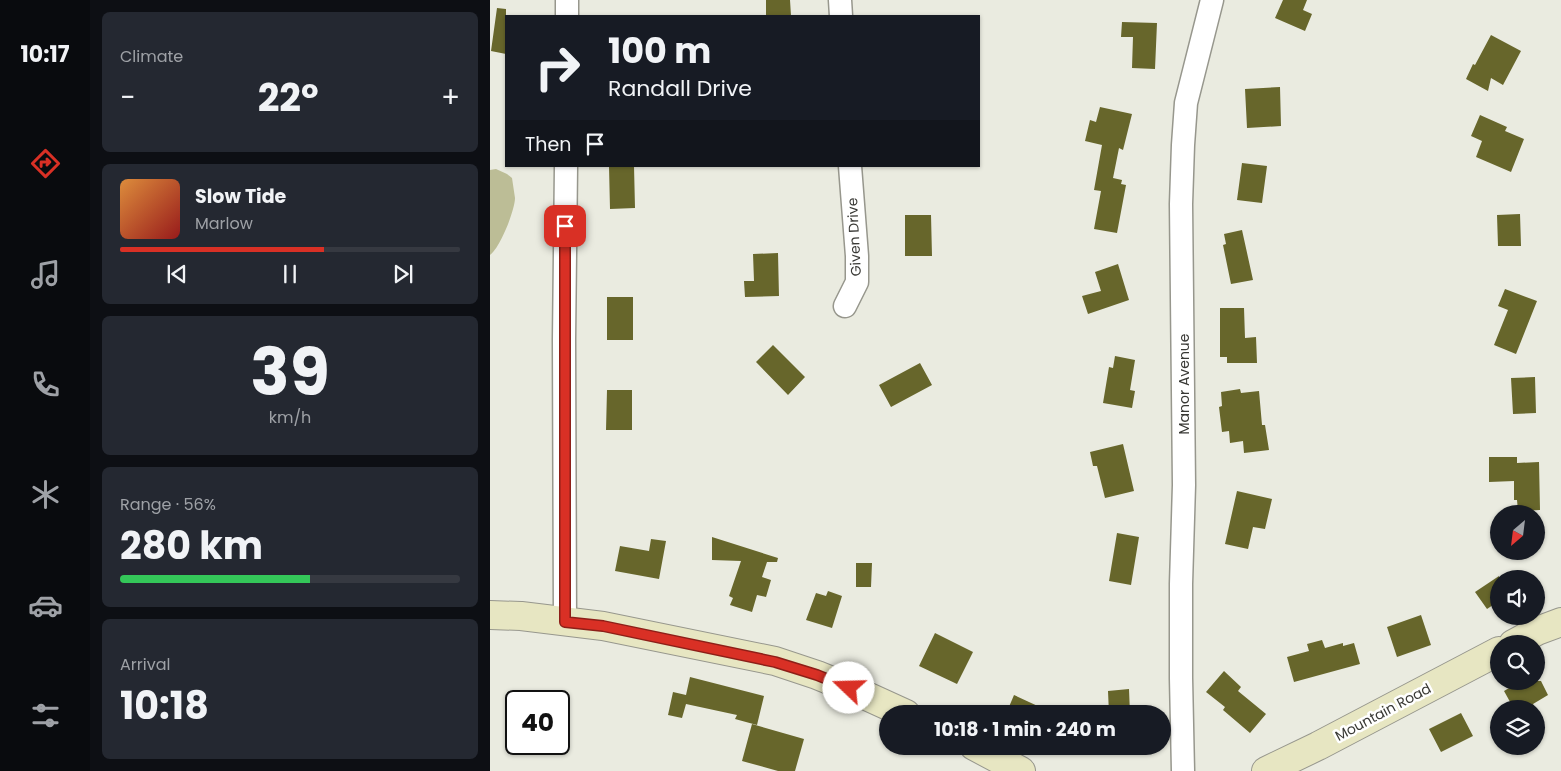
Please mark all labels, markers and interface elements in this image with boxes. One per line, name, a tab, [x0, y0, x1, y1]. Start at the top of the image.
text: 100 m	[608, 26, 711, 75]
icon: right	[525, 35, 590, 100]
text: 10:17	[21, 39, 69, 70]
text: Climate	[120, 45, 183, 68]
text: 22°	[258, 71, 319, 124]
text: Randall Drive	[608, 73, 752, 104]
text: −	[120, 78, 135, 117]
text: +	[441, 78, 460, 117]
icon: arrive	[581, 130, 609, 158]
text: Then	[525, 131, 571, 158]
icon: directions	[28, 146, 63, 181]
text: Slow Tide	[195, 183, 286, 210]
street label: Given Drive	[842, 197, 866, 277]
pin	[544, 205, 586, 247]
text: Marlow	[195, 212, 253, 235]
icon: arrive	[551, 212, 579, 240]
icon: music	[28, 257, 63, 292]
icon: previous	[163, 260, 191, 288]
icon: pause	[276, 260, 304, 288]
icon: next	[389, 260, 417, 288]
text: 39	[250, 327, 330, 418]
street label: Manor Avenue	[1174, 333, 1194, 434]
icon: phone	[28, 367, 63, 402]
text: km/h	[269, 406, 311, 429]
icon: climate	[28, 477, 63, 512]
text: Range · 56%	[120, 493, 216, 516]
north arrow	[1490, 505, 1545, 560]
map controls	[1490, 505, 1545, 755]
text: 280 km	[120, 519, 263, 572]
button: sound	[1490, 570, 1545, 625]
icon: car	[28, 588, 63, 623]
button: search	[1490, 635, 1545, 690]
text: Arrival	[120, 653, 170, 676]
position arrow	[822, 661, 874, 713]
street label: Mountain Road	[1331, 678, 1435, 746]
text: 10:18	[120, 679, 209, 732]
speed limit sign: 40	[505, 690, 570, 755]
icon: filters	[28, 698, 63, 733]
button: layers	[1490, 700, 1545, 755]
text: 10:18 · 1 min · 240 m	[934, 716, 1116, 743]

